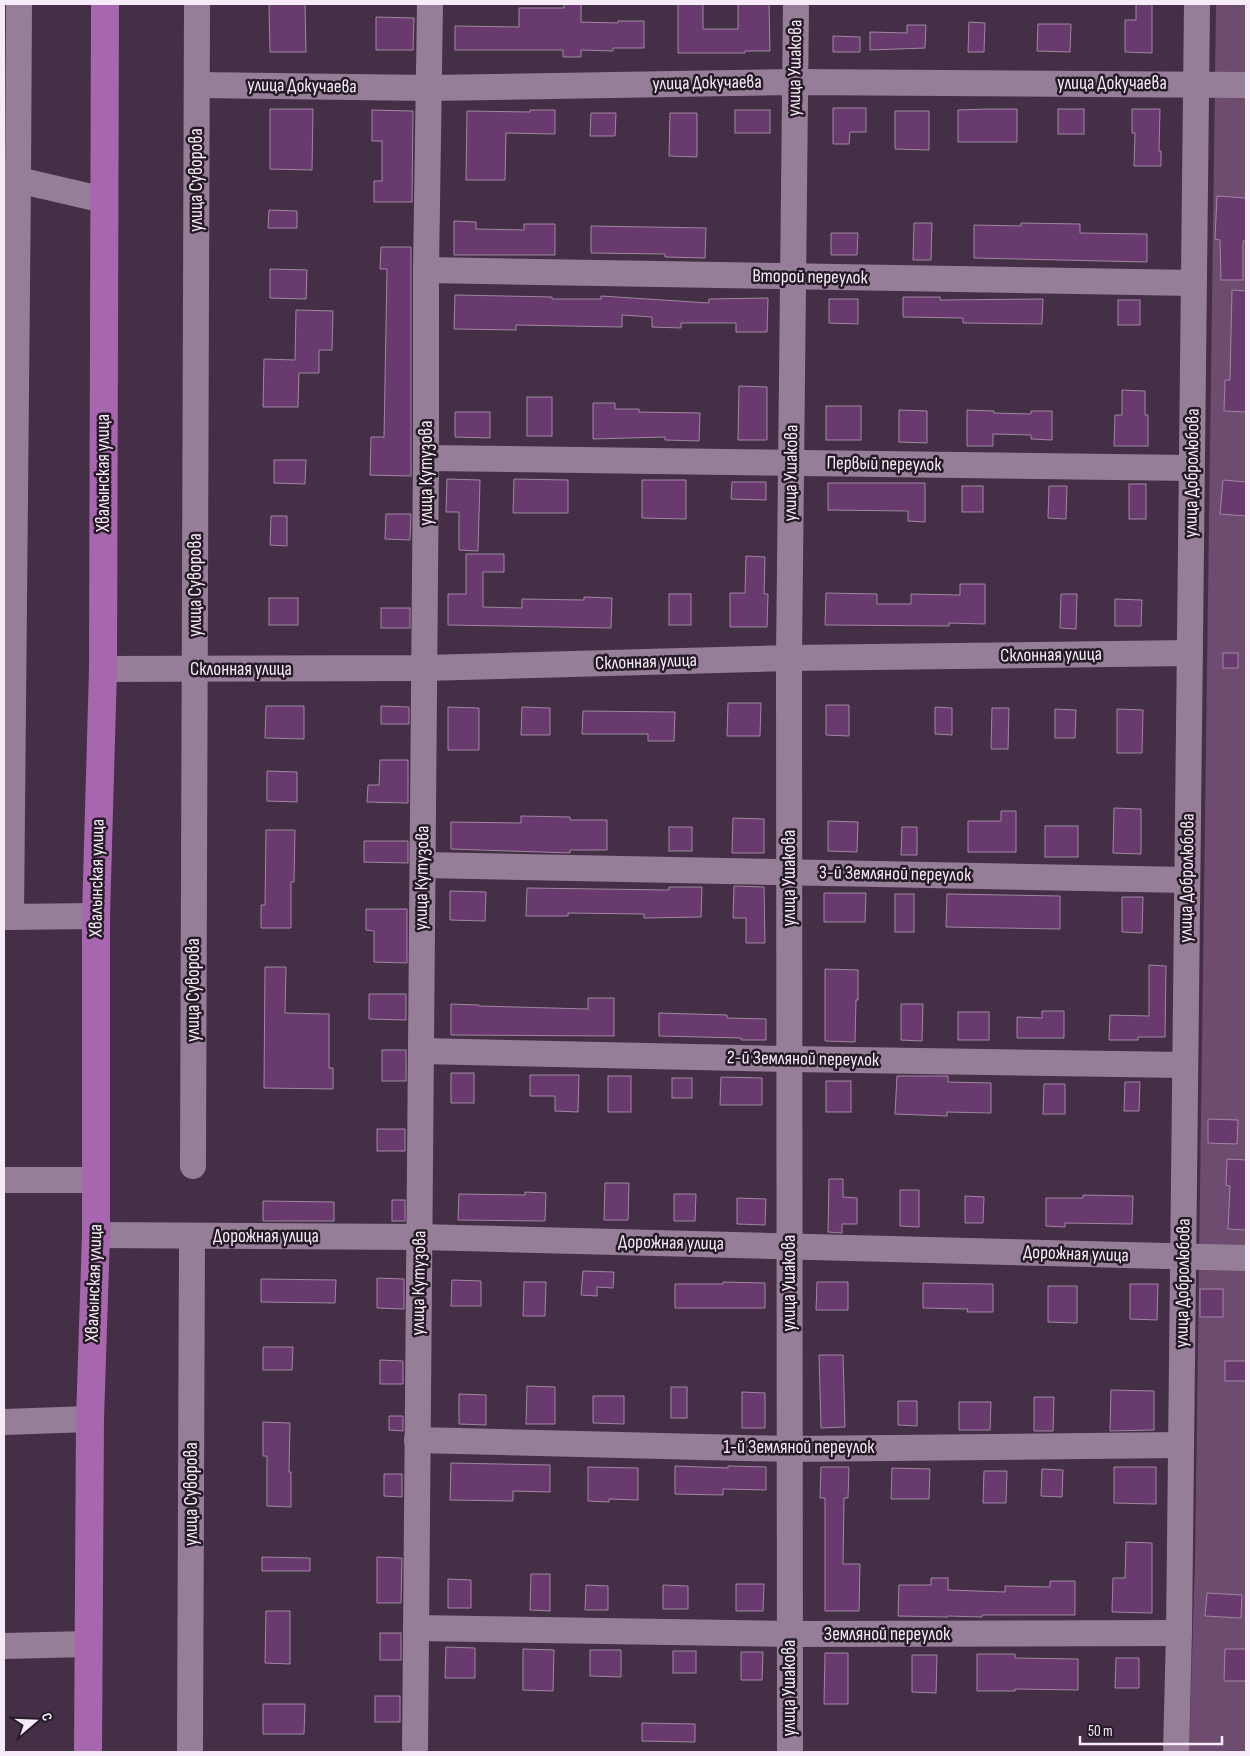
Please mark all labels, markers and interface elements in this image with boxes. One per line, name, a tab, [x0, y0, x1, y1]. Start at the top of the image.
street label: улица Ушакова	[783, 19, 807, 117]
street label: улица Докучаева	[652, 71, 762, 95]
street label: улица Докучаева	[1057, 72, 1167, 95]
street label: улица Докучаева	[247, 74, 357, 98]
street label: улица Суворова	[185, 128, 208, 232]
street label: Второй переулок	[752, 264, 869, 290]
street label: улица Добролюбова	[1179, 408, 1205, 538]
street label: Хвалынская улица	[92, 414, 115, 533]
street label: улица Кутузова	[415, 420, 438, 526]
street label: улица Ушакова	[779, 424, 803, 522]
street label: Первый переулок	[826, 451, 943, 477]
street label: улица Суворова	[184, 533, 207, 637]
street label: Склонная улица	[1000, 643, 1102, 667]
street label: Склонная улица	[595, 649, 697, 675]
street label: Склонная улица	[190, 658, 292, 681]
street label: улица Добролюбова	[1174, 813, 1200, 943]
street label: Хвалынская улица	[84, 819, 110, 938]
street label: улица Кутузова	[410, 825, 434, 931]
street label: улица Ушакова	[778, 830, 801, 926]
street label: 3-й Земляной переулок	[819, 861, 972, 887]
street label: улица Суворова	[182, 938, 205, 1042]
street label: 2-й Земляной переулок	[727, 1046, 880, 1072]
street label: улица Добролюбова	[1170, 1218, 1196, 1348]
street label: Хвалынская улица	[80, 1224, 108, 1343]
street label: Дорожная улица	[213, 1225, 319, 1248]
street label: улица Кутузова	[407, 1230, 431, 1336]
street label: Дорожная улица	[618, 1231, 724, 1255]
street label: улица Ушакова	[778, 1235, 801, 1331]
street label: Дорожная улица	[1023, 1241, 1129, 1267]
street label: 1-й Земляной переулок	[723, 1436, 875, 1459]
street label: улица Суворова	[180, 1442, 203, 1546]
street label: Земляной переулок	[824, 1623, 951, 1646]
street label: улица Ушакова	[778, 1640, 801, 1736]
north arrow	[10, 1696, 60, 1746]
text: С	[38, 1711, 56, 1723]
scale bar	[1080, 1714, 1222, 1746]
text: 50 m	[1088, 1722, 1113, 1741]

